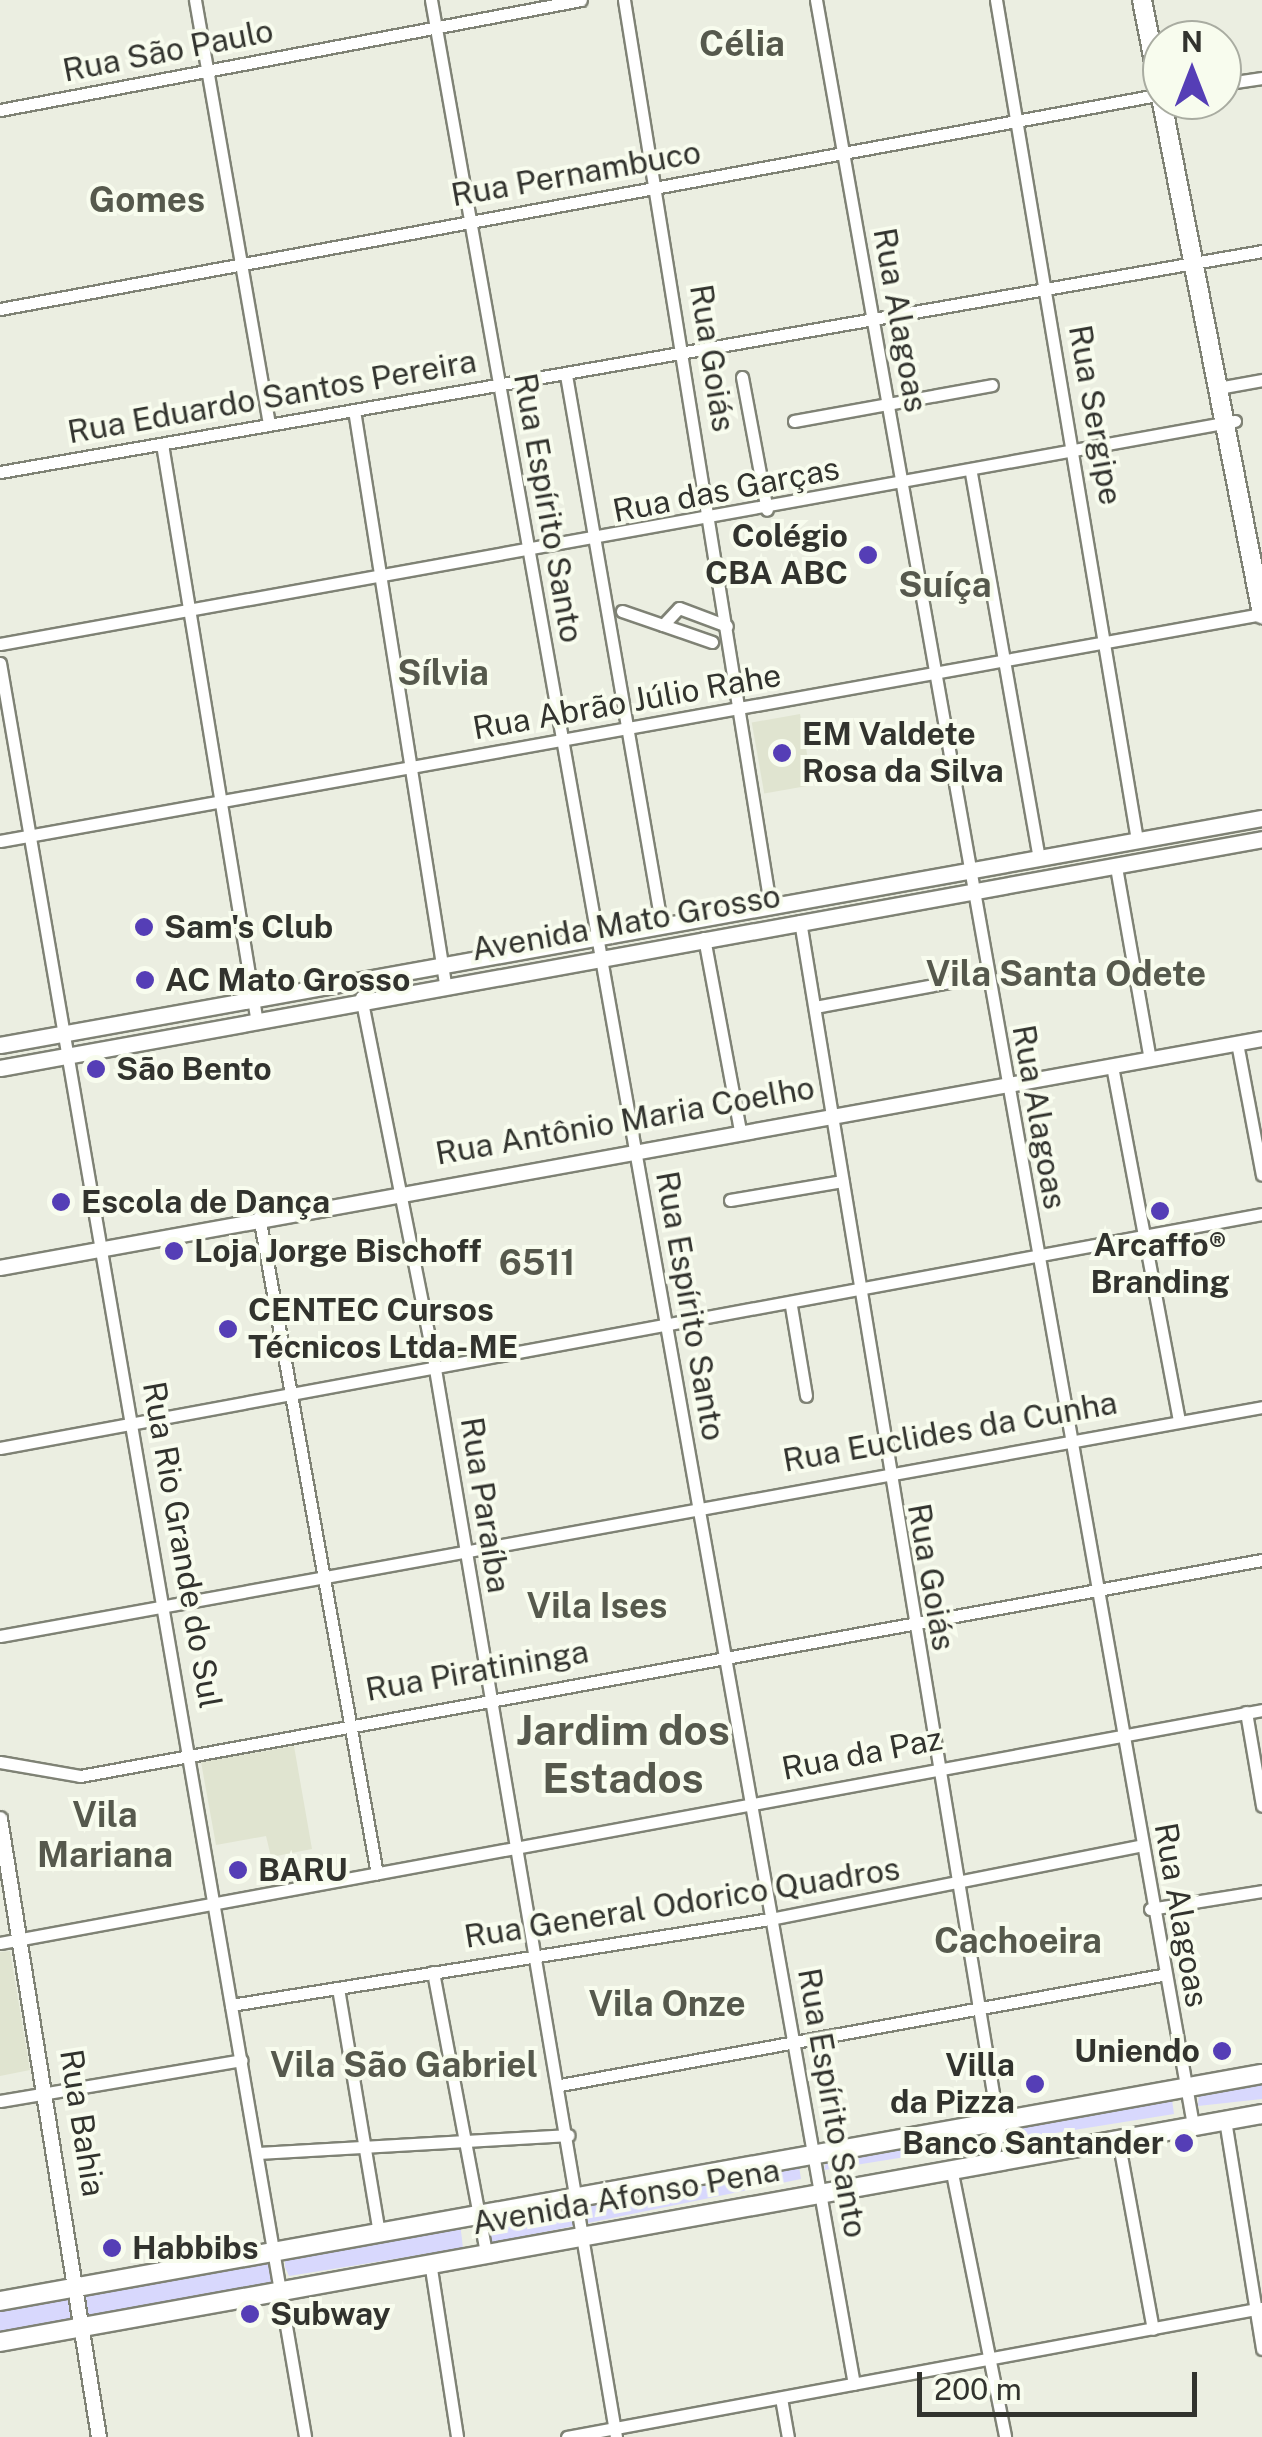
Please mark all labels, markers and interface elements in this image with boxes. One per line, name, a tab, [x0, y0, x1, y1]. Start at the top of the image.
street label: Rua São Paulo	[59, 12, 277, 90]
north arrow	[1142, 20, 1242, 120]
district label: Célia	[699, 23, 785, 65]
text: N	[1181, 25, 1203, 58]
street label: Rua Pernambuco	[448, 133, 704, 215]
district label: Gomes	[89, 179, 205, 221]
street label: Rua Alagoas	[865, 225, 935, 415]
street label: Rua Goiás	[681, 282, 743, 434]
street label: Rua Sergipe	[1060, 322, 1130, 508]
street label: Rua Eduardo Santos Pereira	[64, 342, 480, 452]
street label: Rua Espírito Santo	[505, 370, 591, 646]
street label: Rua das Garças	[609, 449, 843, 531]
place label: Colégio CBA ABC	[705, 518, 848, 593]
marker: Colégio CBA ABC	[857, 544, 879, 566]
district label: Suíça	[898, 564, 992, 606]
district label: Sílvia	[397, 652, 489, 694]
street label: Rua Abrão Júlio Rahe	[470, 656, 784, 748]
place label: EM Valdete Rosa da Silva	[802, 716, 1004, 791]
marker: EM Valdete Rosa da Silva	[771, 742, 793, 764]
street label: Avenida Mato Grosso	[469, 877, 783, 969]
place label: Sam's Club	[164, 908, 333, 946]
marker: Sam's Club	[133, 916, 155, 938]
district label: Vila Santa Odete	[926, 953, 1206, 995]
place label: AC Mato Grosso	[165, 961, 410, 999]
marker: AC Mato Grosso	[134, 969, 156, 991]
street label: Rua Alagoas	[1004, 1022, 1074, 1212]
place label: São Bento	[116, 1050, 272, 1088]
marker: São Bento	[85, 1058, 107, 1080]
street label: Rua Antônio Maria Coelho	[432, 1069, 818, 1173]
street label: Rua Espírito Santo	[647, 1168, 733, 1444]
place label: Escola de Dança	[81, 1183, 330, 1221]
marker: Escola de Dança	[50, 1191, 72, 1213]
marker: Arcaffo® Branding	[1149, 1200, 1171, 1222]
place label: Arcaffo® Branding	[1090, 1227, 1230, 1302]
place label: Loja Jorge Bischoff	[194, 1232, 481, 1270]
marker: Loja Jorge Bischoff	[163, 1240, 185, 1262]
district label: 6511	[499, 1242, 575, 1284]
place label: CENTEC Cursos Técnicos Ltda-ME	[248, 1292, 518, 1367]
marker: CENTEC Cursos Técnicos Ltda-ME	[217, 1318, 239, 1340]
street label: Rua Rio Grande do Sul	[134, 1378, 230, 1712]
street label: Rua Euclides da Cunha	[780, 1384, 1120, 1480]
street label: Rua Paraíba	[452, 1414, 518, 1596]
street label: Rua Goiás	[899, 1500, 963, 1654]
district label: Vila Ises	[527, 1585, 667, 1627]
street label: Rua Piratininga	[363, 1633, 591, 1709]
district label: Jardim dos Estados	[516, 1705, 730, 1804]
street label: Rua da Paz	[778, 1720, 946, 1788]
district label: Vila Mariana	[37, 1794, 173, 1876]
street label: Rua Alagoas	[1146, 1820, 1216, 2010]
street label: Rua General Odorico Quadros	[461, 1850, 903, 1956]
place label: BARU	[258, 1851, 348, 1889]
marker: BARU	[227, 1859, 249, 1881]
district label: Cachoeira	[934, 1920, 1102, 1962]
street label: Rua Espírito Santo	[789, 1965, 875, 2241]
district label: Vila Onze	[588, 1983, 746, 2025]
place label: Uniendo	[1074, 2032, 1200, 2070]
marker: Uniendo	[1209, 2038, 1235, 2064]
district label: Vila São Gabriel	[270, 2044, 538, 2086]
street label: Rua Bahia	[51, 2047, 113, 2199]
place label: Villa da Pizza	[890, 2047, 1015, 2122]
marker: Villa da Pizza	[1024, 2073, 1046, 2095]
place label: Banco Santander	[902, 2124, 1164, 2162]
marker: Banco Santander	[1173, 2132, 1195, 2154]
street label: Avenida Afonso Pena	[469, 2151, 783, 2243]
place label: Habbibs	[132, 2229, 259, 2267]
marker: Habbibs	[101, 2237, 123, 2259]
place label: Subway	[270, 2295, 391, 2333]
marker: Subway	[239, 2303, 261, 2325]
scale bar	[922, 2352, 1202, 2414]
text: 200 m	[934, 2371, 1022, 2407]

